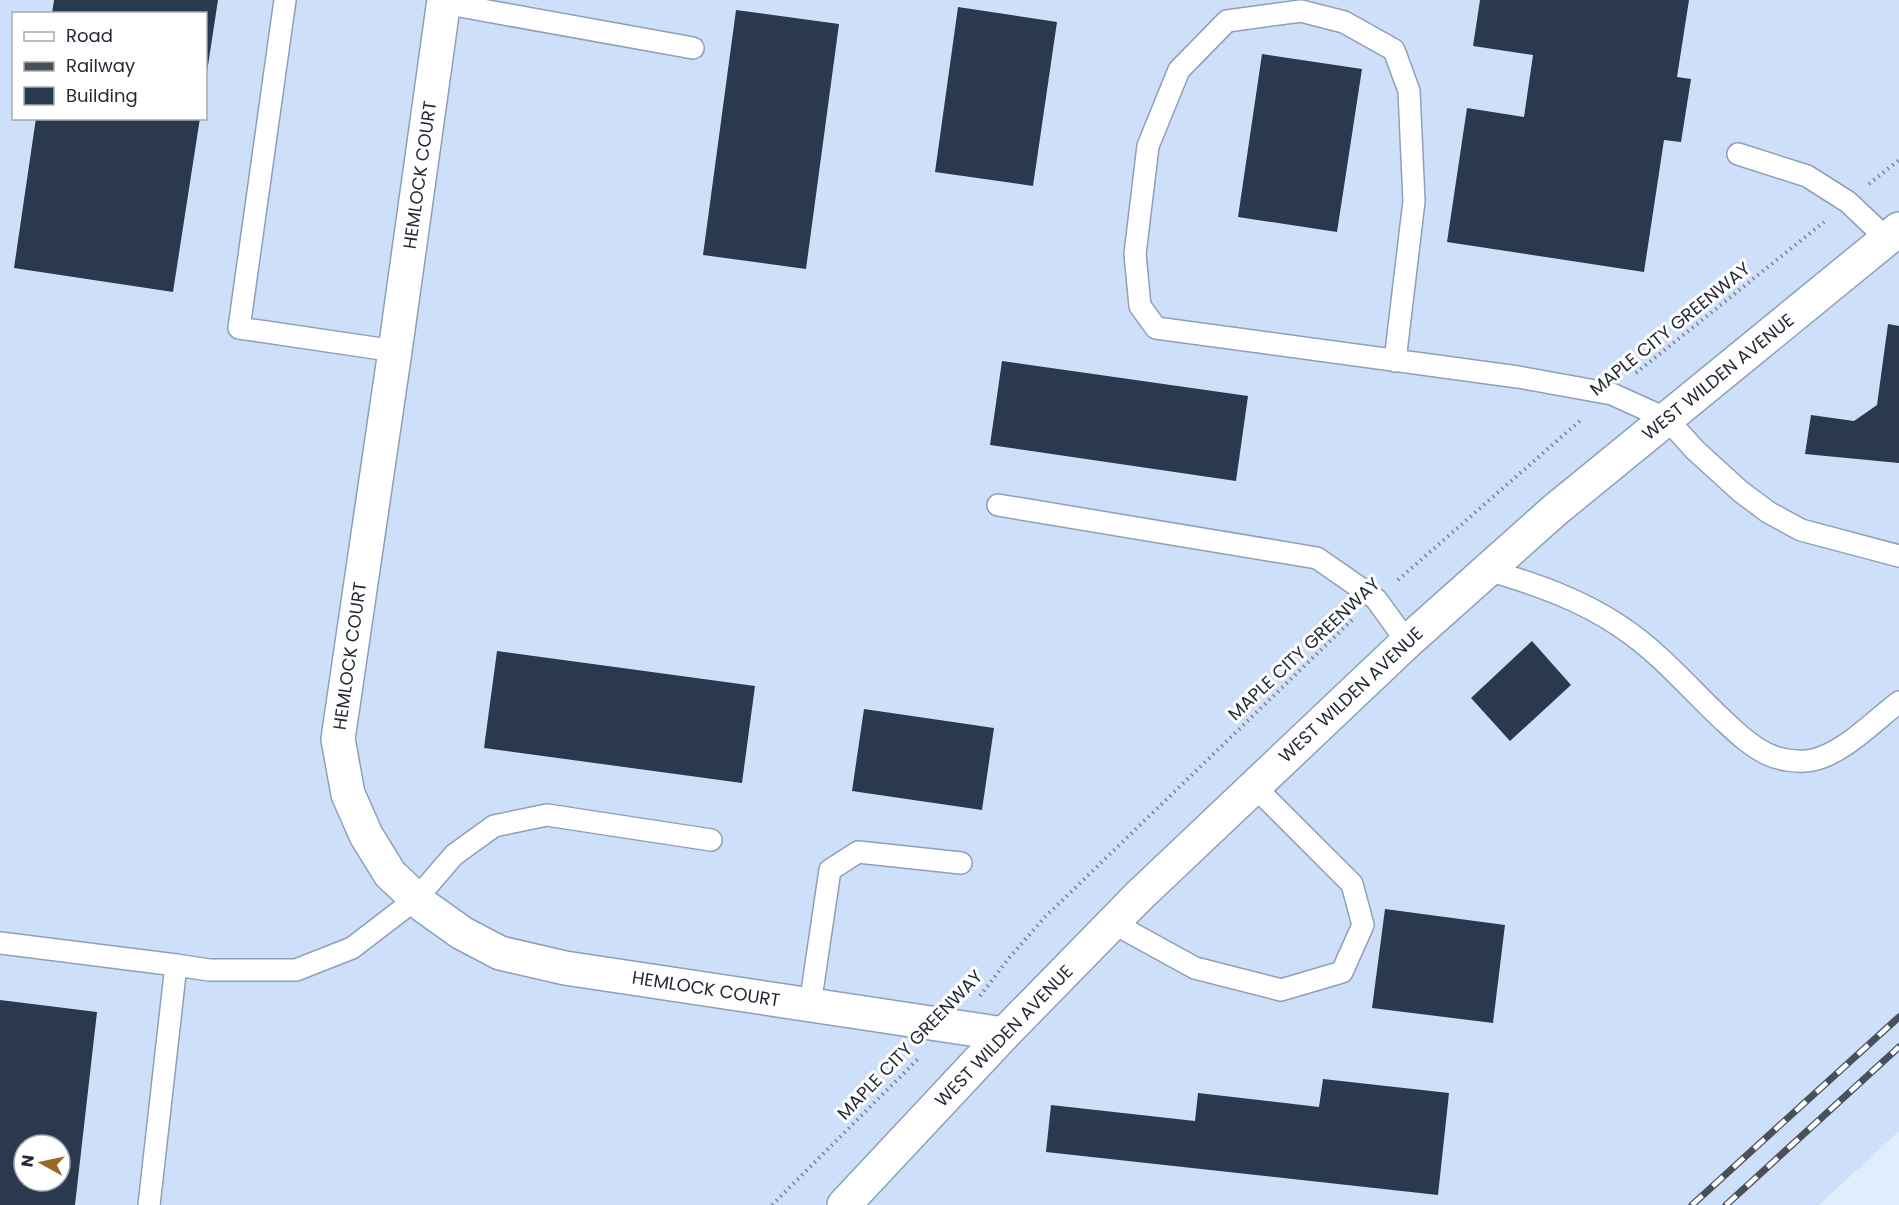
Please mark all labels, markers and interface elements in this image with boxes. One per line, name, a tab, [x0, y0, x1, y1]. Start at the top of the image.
legend	[12, 12, 207, 120]
text: Road	[66, 23, 113, 48]
text: Railway	[66, 53, 135, 78]
text: Building	[66, 83, 138, 108]
street label: HEMLOCK COURT	[397, 99, 442, 251]
street label: MAPLE CITY GREENWAY	[1584, 256, 1755, 401]
street label: WEST WILDEN AVENUE	[1636, 308, 1799, 446]
street label: MAPLE CITY GREENWAY	[1222, 571, 1386, 726]
street label: HEMLOCK COURT	[327, 580, 372, 732]
street label: WEST WILDEN AVENUE	[1273, 621, 1428, 768]
street label: WEST WILDEN AVENUE	[929, 959, 1078, 1112]
street label: HEMLOCK COURT	[630, 964, 782, 1013]
street label: MAPLE CITY GREENWAY	[831, 964, 988, 1125]
north arrow	[12, 1133, 72, 1193]
text: N	[15, 1153, 40, 1169]

